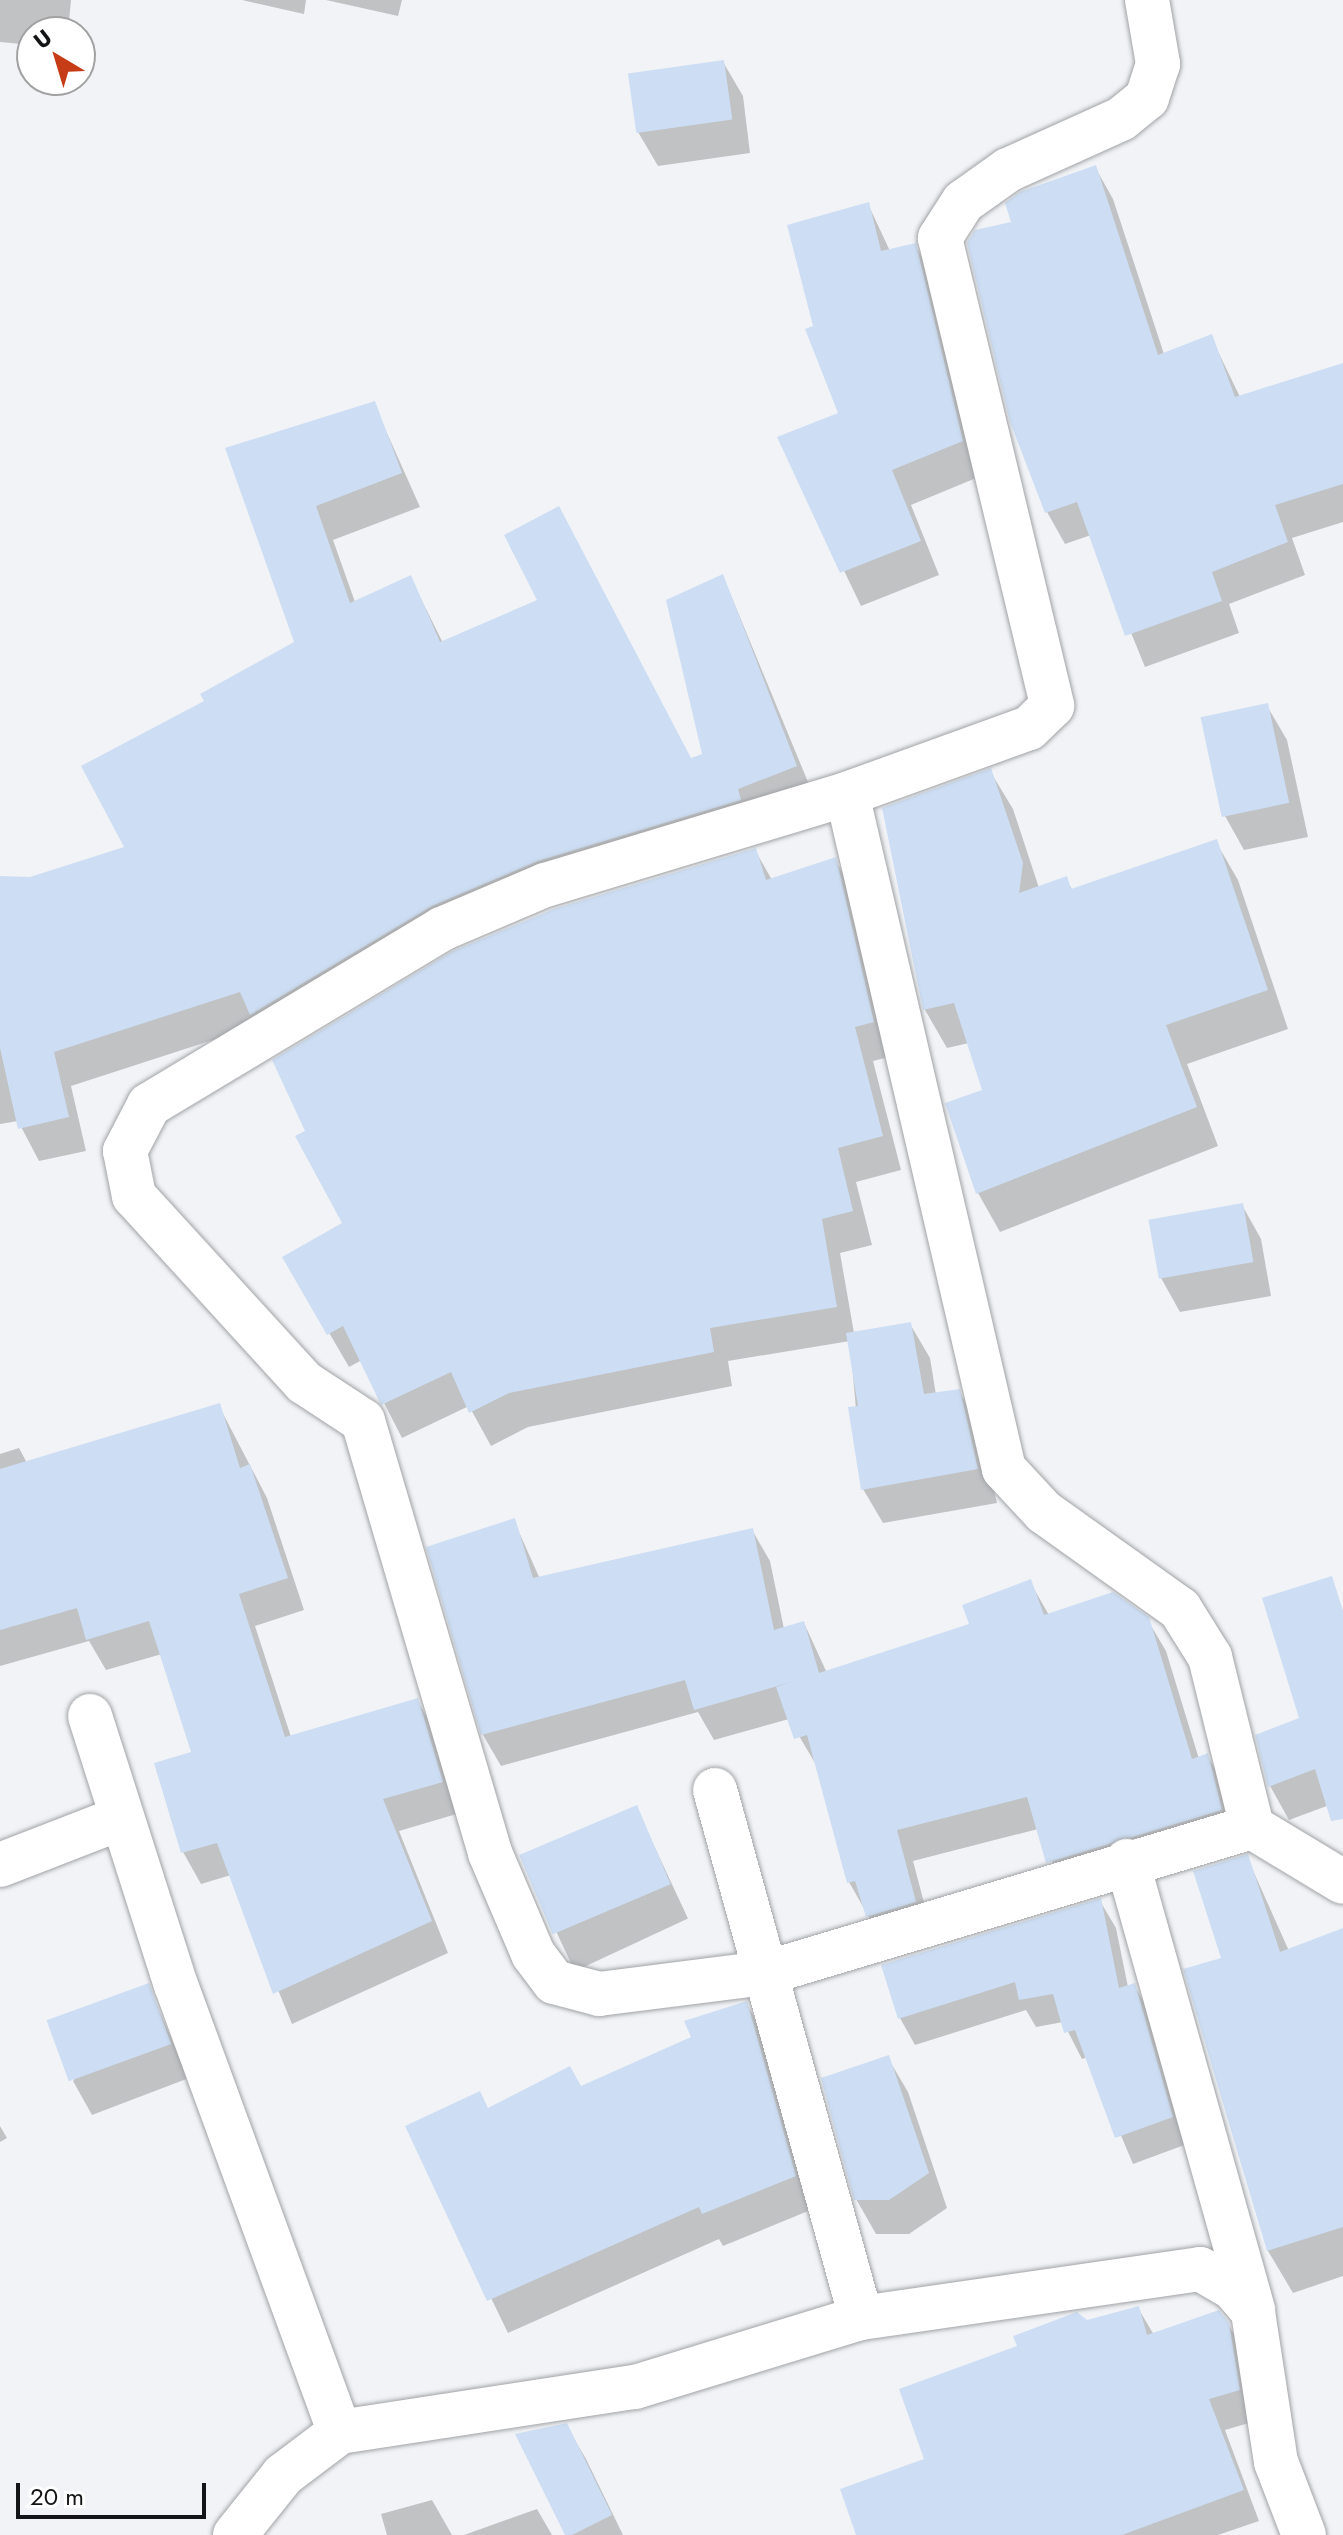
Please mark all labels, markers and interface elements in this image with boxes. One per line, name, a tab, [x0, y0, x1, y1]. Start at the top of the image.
north arrow	[16, 16, 96, 96]
text: U	[27, 21, 58, 56]
scale bar	[20, 2467, 210, 2517]
text: 20 m	[30, 2479, 84, 2514]

